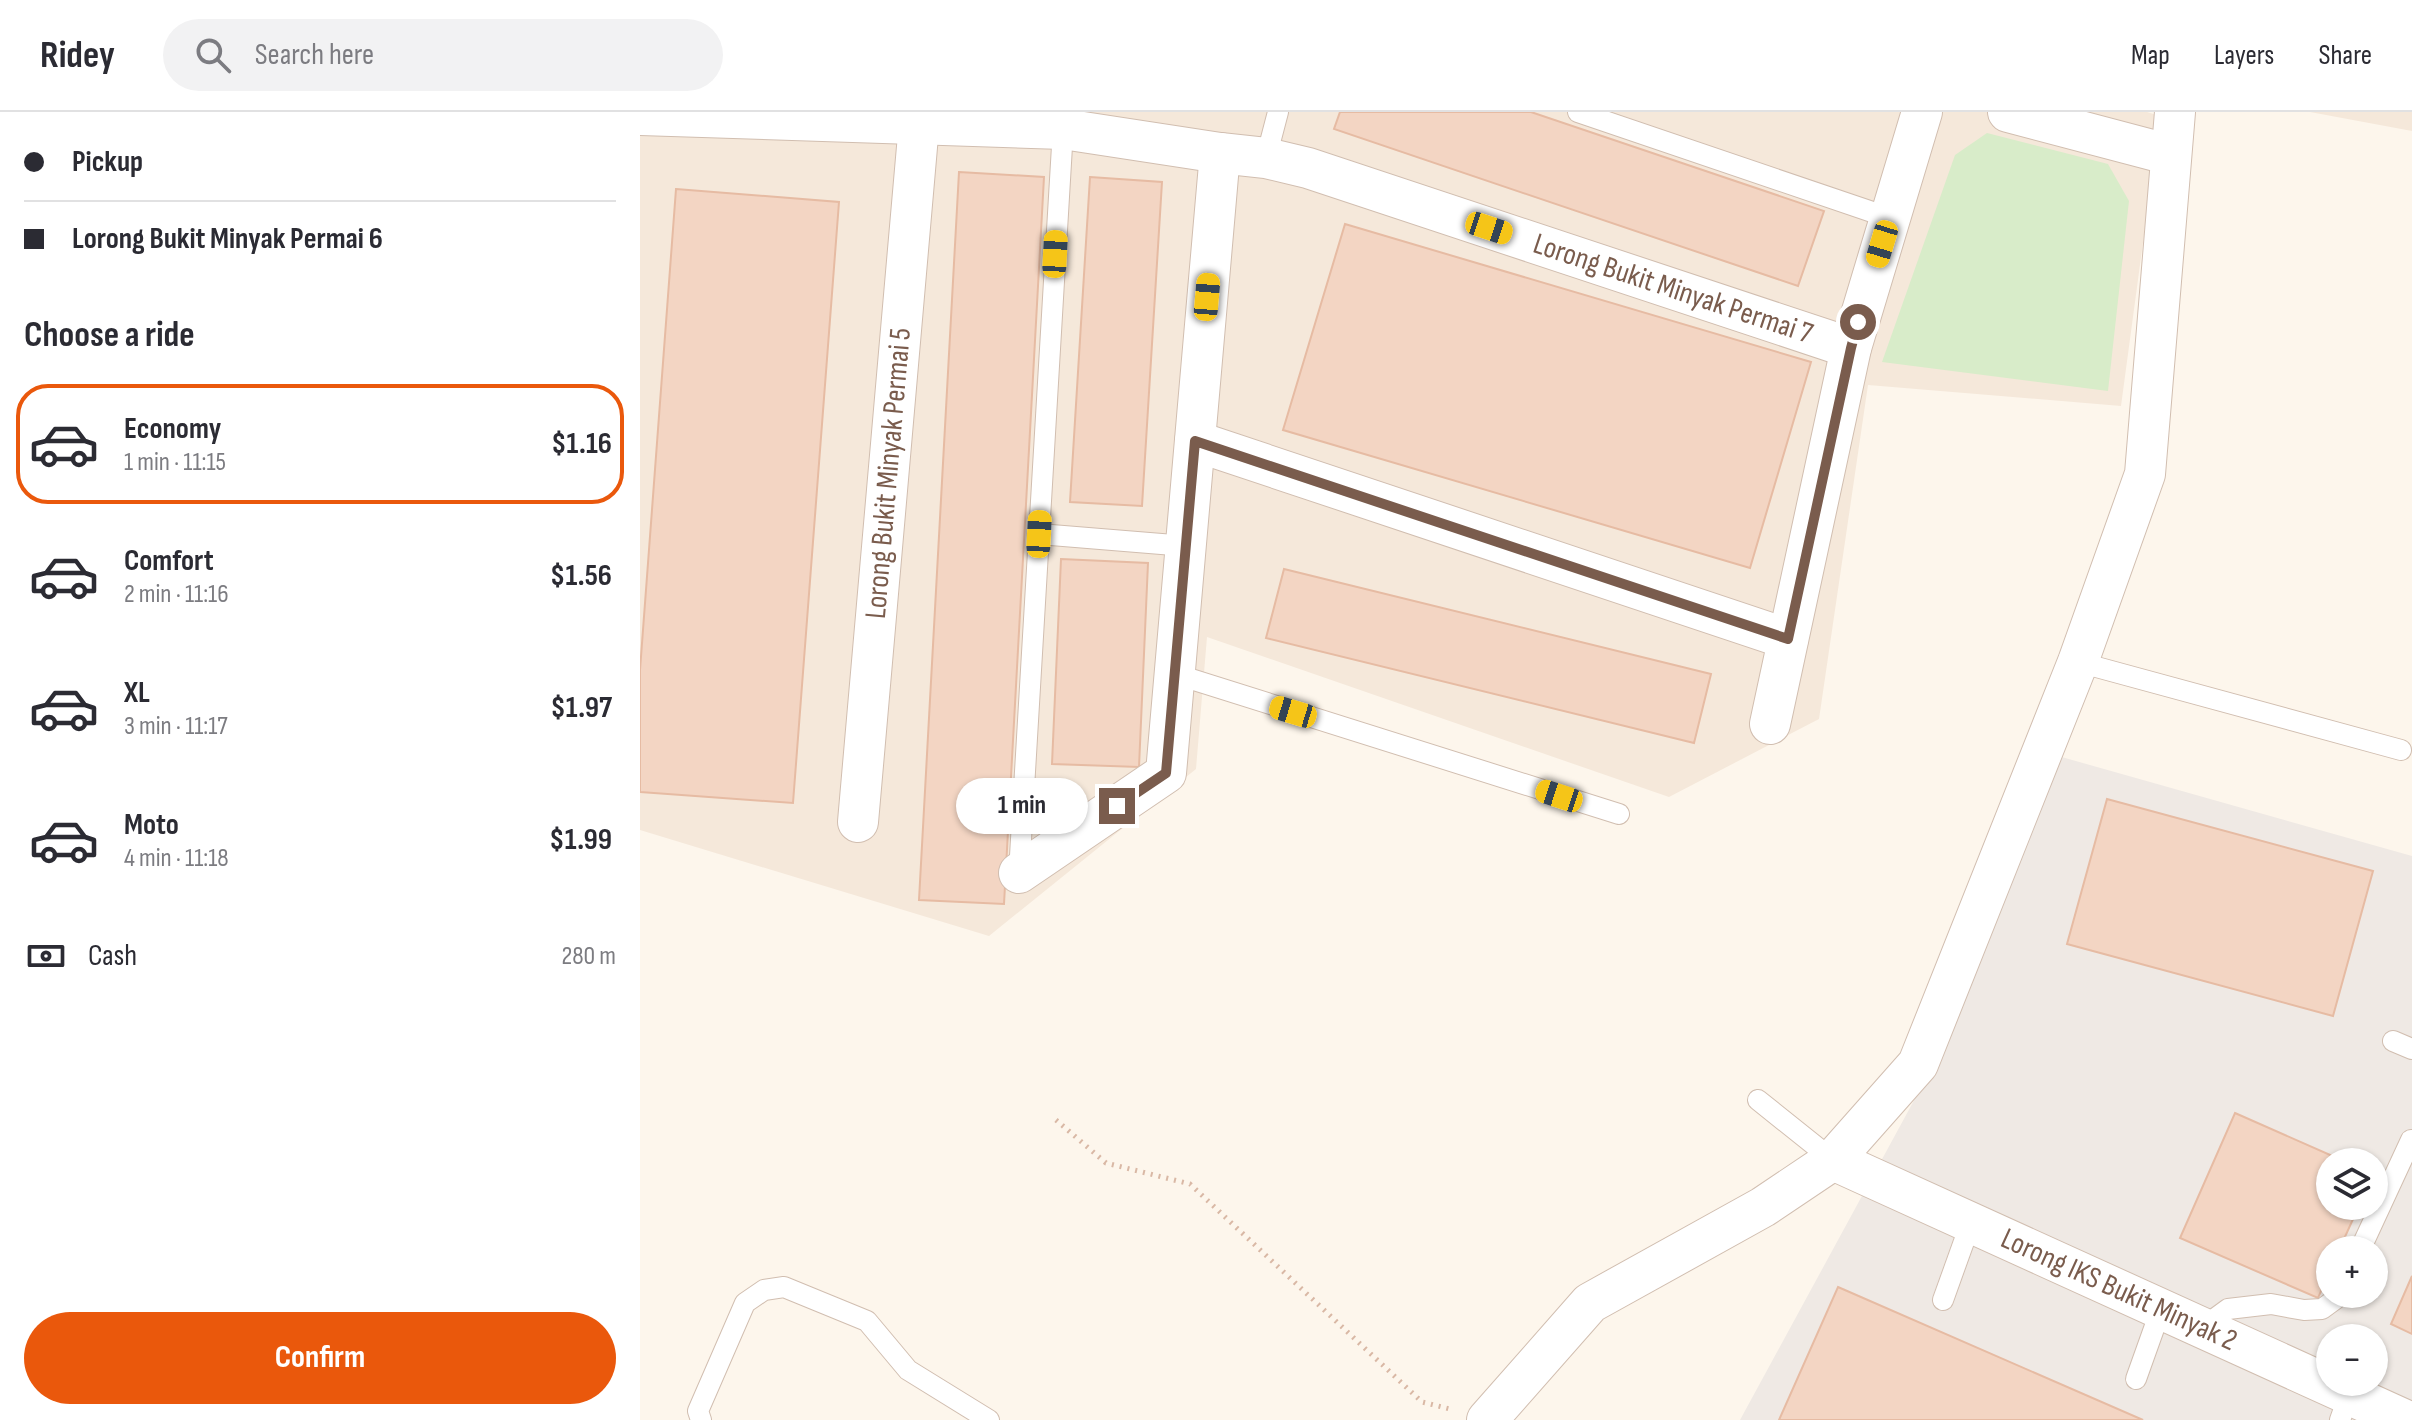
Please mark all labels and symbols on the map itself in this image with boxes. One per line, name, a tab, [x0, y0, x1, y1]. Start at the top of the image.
car	[1462, 209, 1516, 247]
car	[1864, 218, 1900, 270]
street label: Lorong Bukit Minyak Permai 7	[1529, 226, 1817, 352]
car	[1042, 229, 1068, 279]
car	[1193, 272, 1221, 322]
route start	[1840, 304, 1876, 340]
street label: Lorong Bukit Minyak Permai 5	[858, 326, 919, 620]
car	[1026, 509, 1052, 559]
car	[1267, 694, 1319, 730]
car	[1532, 777, 1586, 815]
callout: 1 min	[957, 778, 1089, 834]
route end	[1099, 788, 1135, 824]
street label: Lorong IKS Bukit Minyak 2	[1995, 1221, 2242, 1359]

